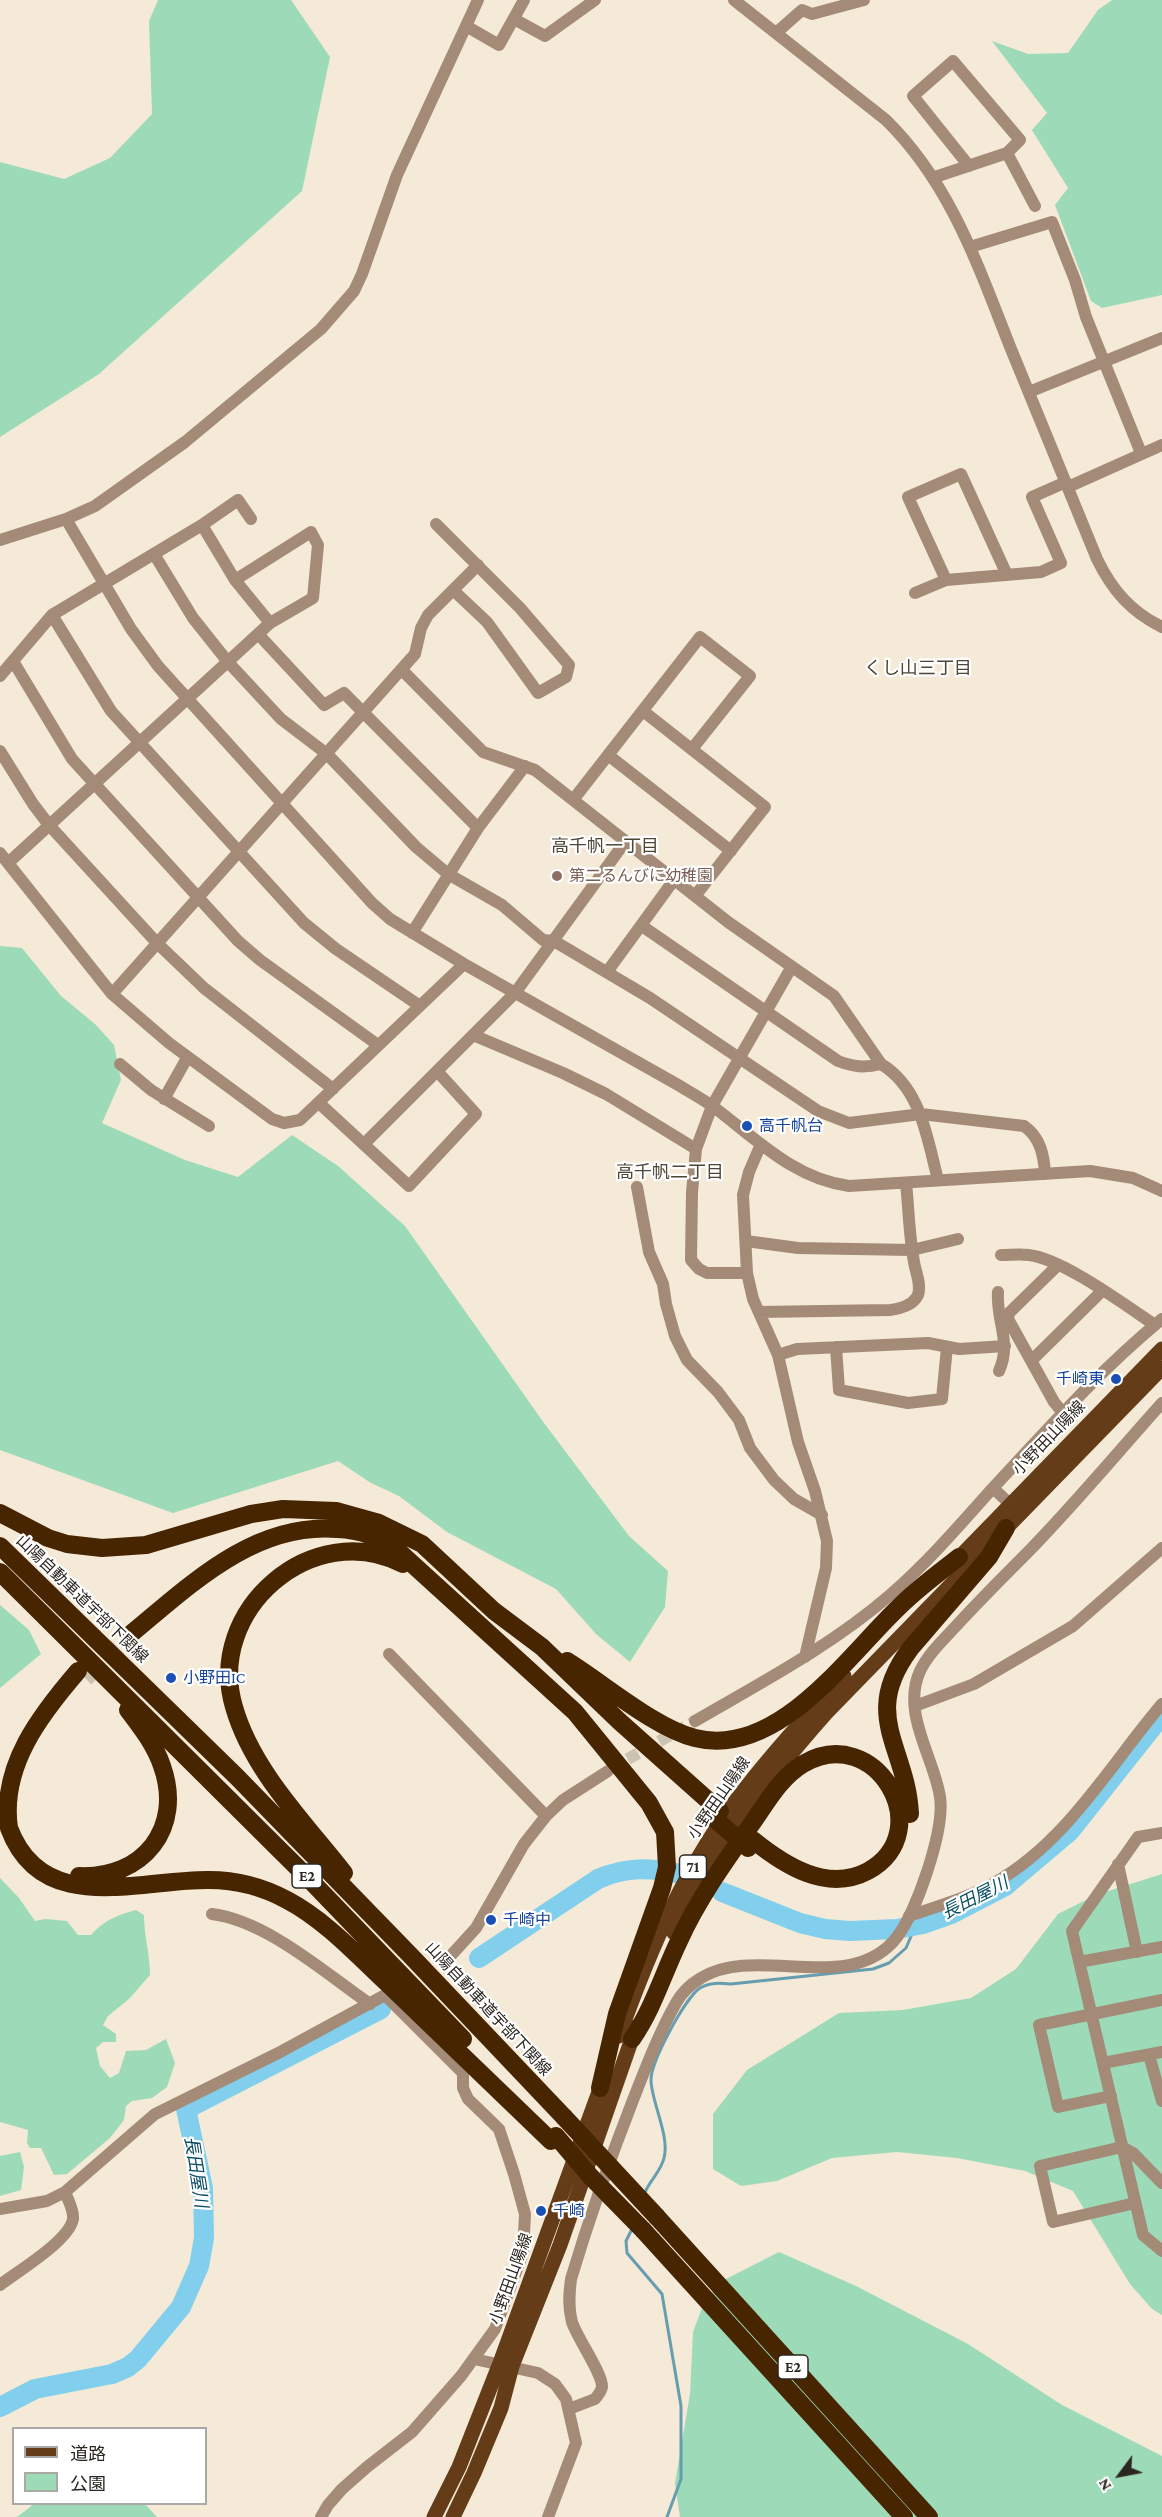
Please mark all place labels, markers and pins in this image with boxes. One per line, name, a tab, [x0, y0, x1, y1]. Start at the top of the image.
place label: 第二るんびに幼稚園	[569, 866, 713, 886]
marker: 第二るんびに幼稚園	[550, 869, 564, 883]
place label: 高千帆台	[759, 1116, 823, 1136]
marker: 高千帆台	[740, 1119, 754, 1133]
place label: 千崎東	[1056, 1369, 1104, 1389]
marker: 千崎東	[1109, 1372, 1123, 1386]
place label: 小野田IC	[183, 1668, 245, 1688]
marker: 小野田IC	[164, 1671, 178, 1685]
place label: 千崎中	[503, 1910, 551, 1930]
marker: 千崎中	[484, 1913, 498, 1927]
place label: 千崎	[553, 2201, 585, 2221]
marker: 千崎	[534, 2204, 548, 2218]

